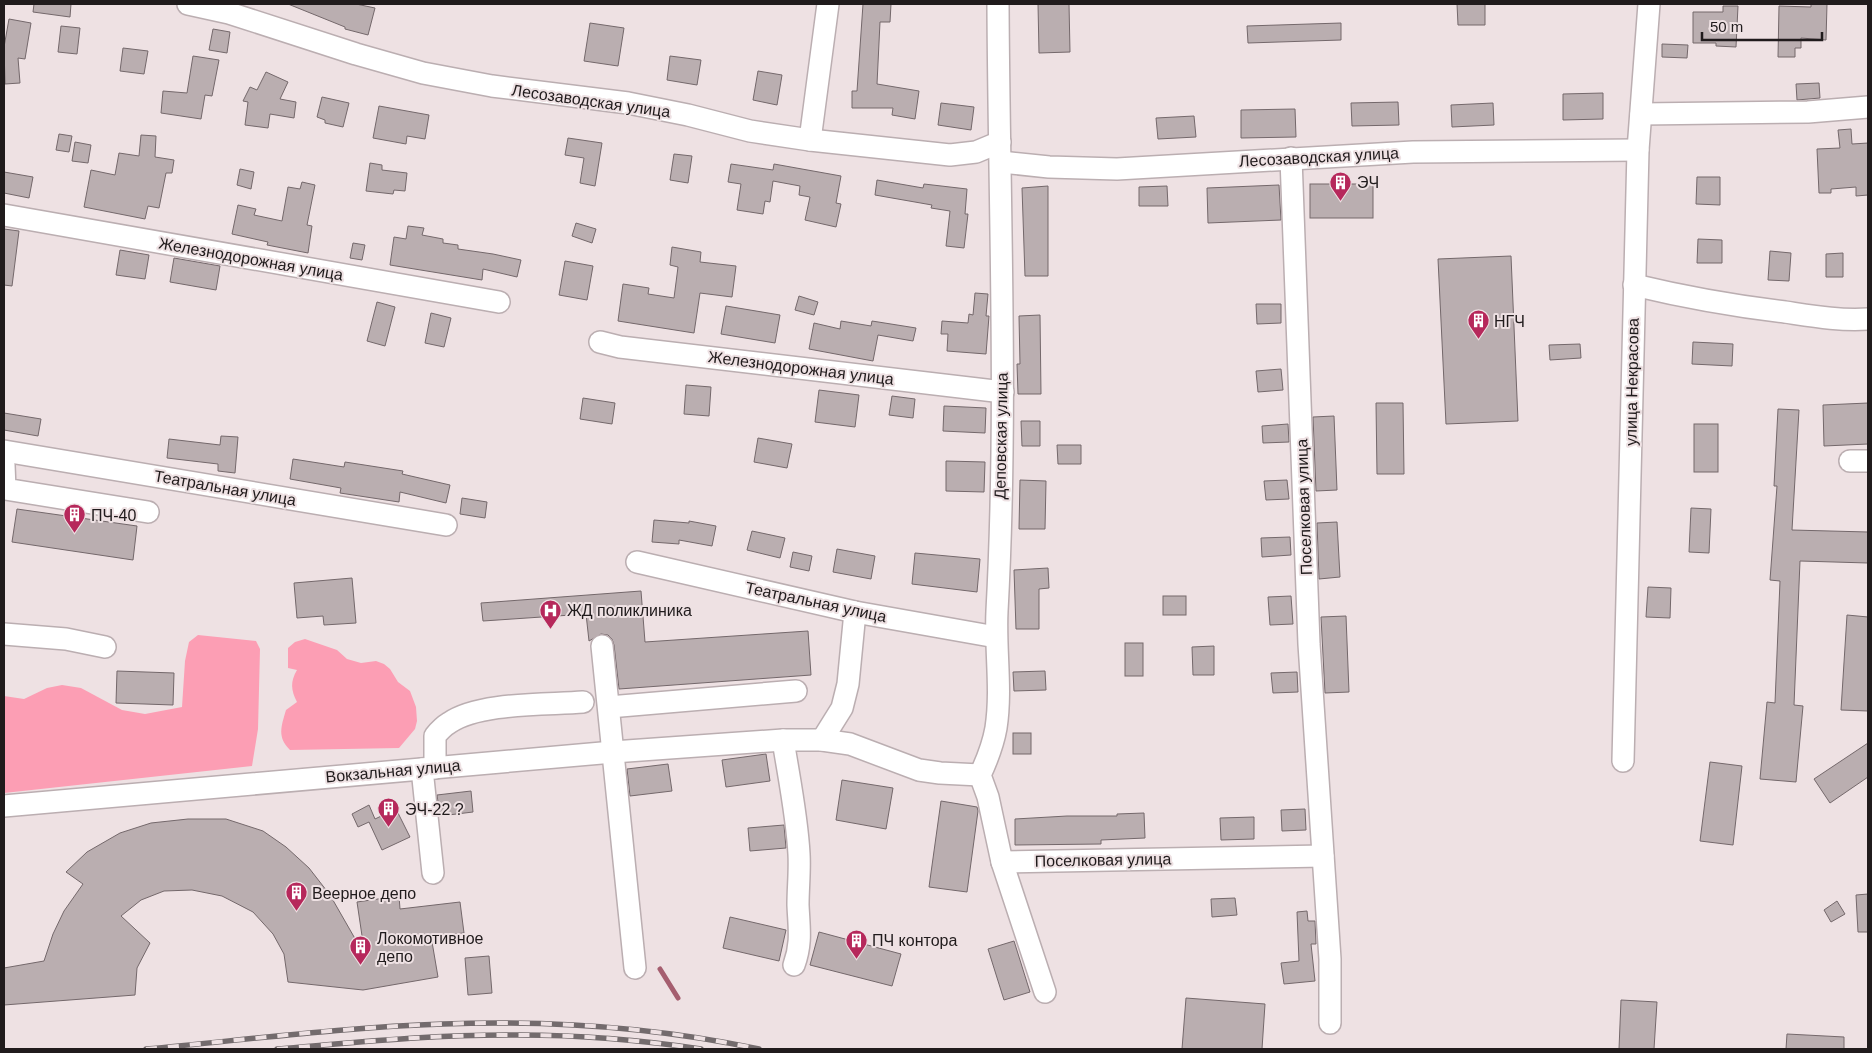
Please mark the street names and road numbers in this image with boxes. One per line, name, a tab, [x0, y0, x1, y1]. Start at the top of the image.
street label: Лесозаводская улица	[511, 81, 672, 121]
street label: Лесозаводская улица	[1239, 144, 1399, 170]
street label: Железнодорожная улица	[157, 234, 345, 284]
street label: улица Некрасова	[1622, 318, 1642, 446]
street label: Железнодорожная улица	[707, 348, 895, 388]
street label: Деповская улица	[991, 372, 1011, 500]
street label: Поселковая улица	[1293, 438, 1315, 576]
street label: Театральная улица	[153, 467, 297, 509]
street label: Театральная улица	[744, 579, 888, 625]
street label: Вокзальная улица	[325, 757, 461, 785]
street label: Поселковая улица	[1035, 850, 1171, 870]

